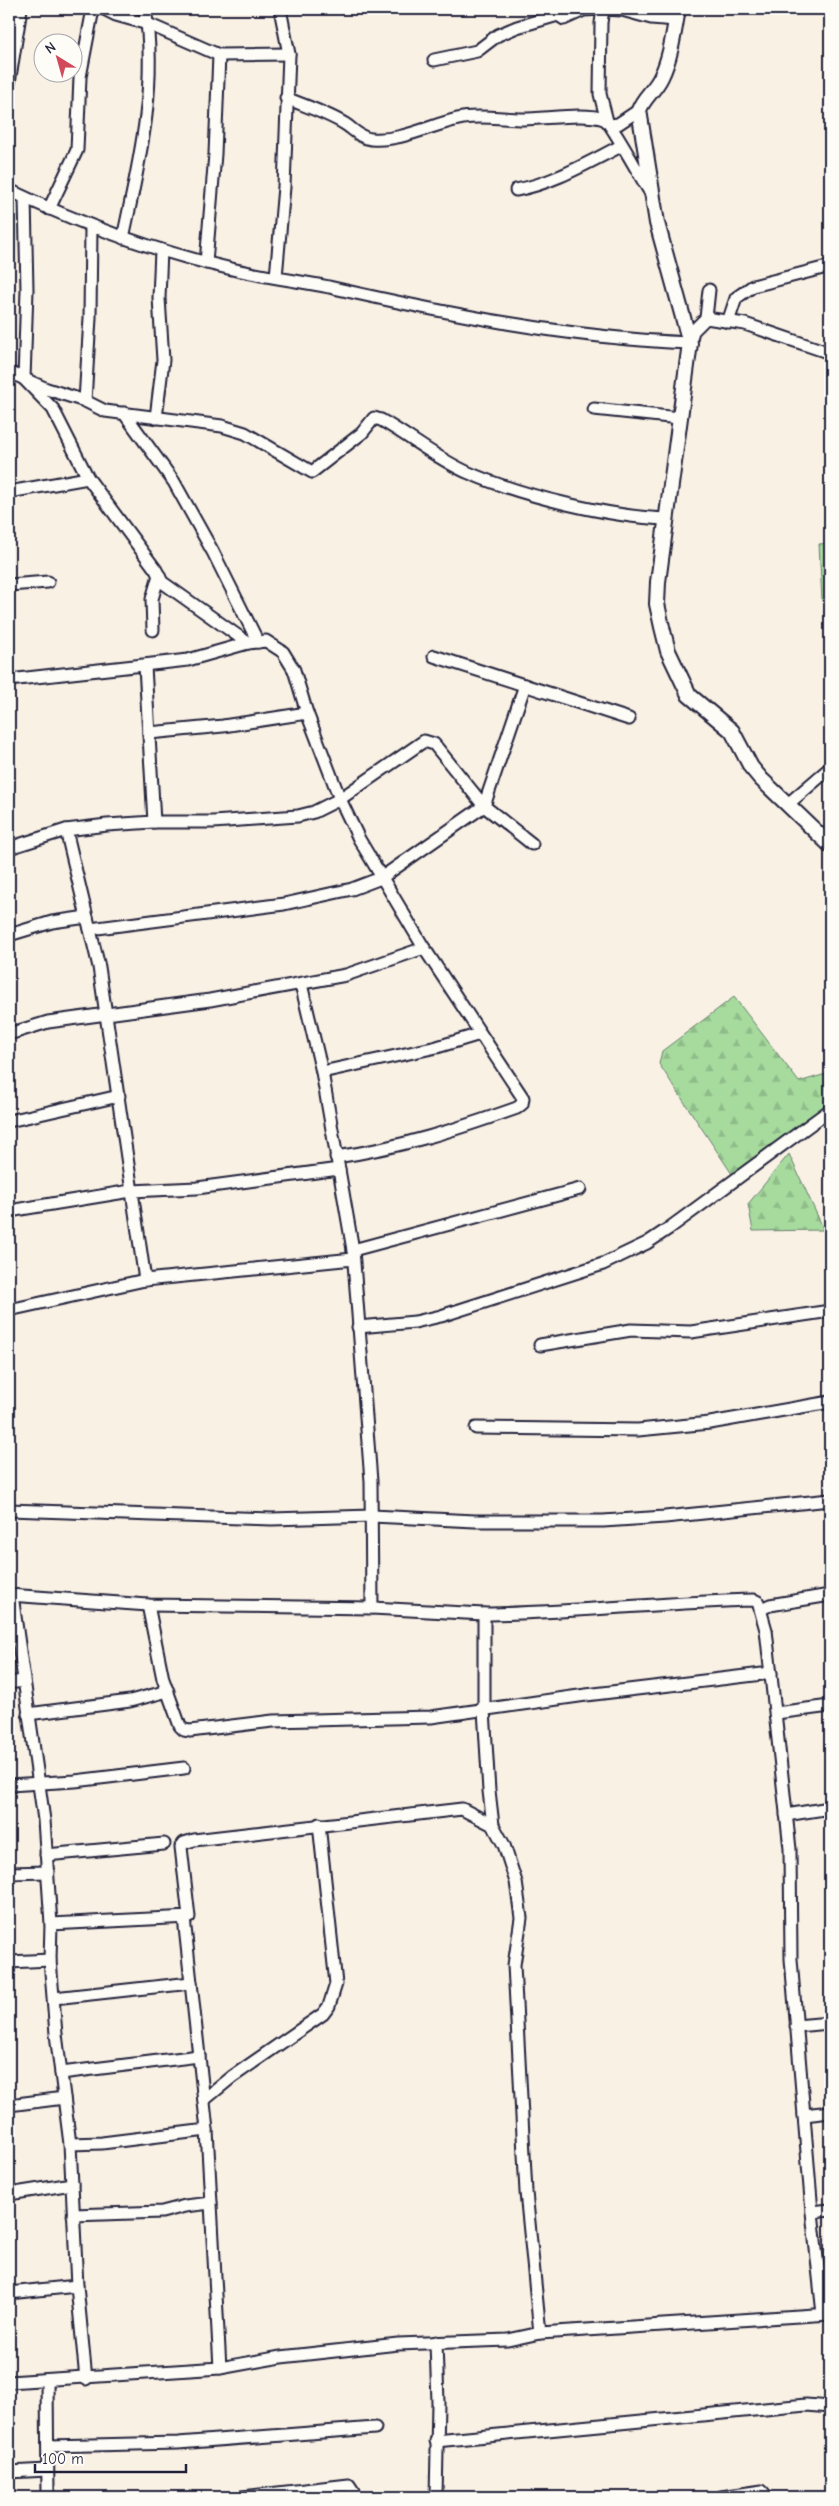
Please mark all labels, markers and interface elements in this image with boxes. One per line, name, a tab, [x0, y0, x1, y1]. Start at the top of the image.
north arrow	[32, 32, 82, 82]
text: N	[42, 38, 59, 58]
scale bar	[35, 2441, 186, 2473]
text: 100 m	[42, 2450, 84, 2468]

